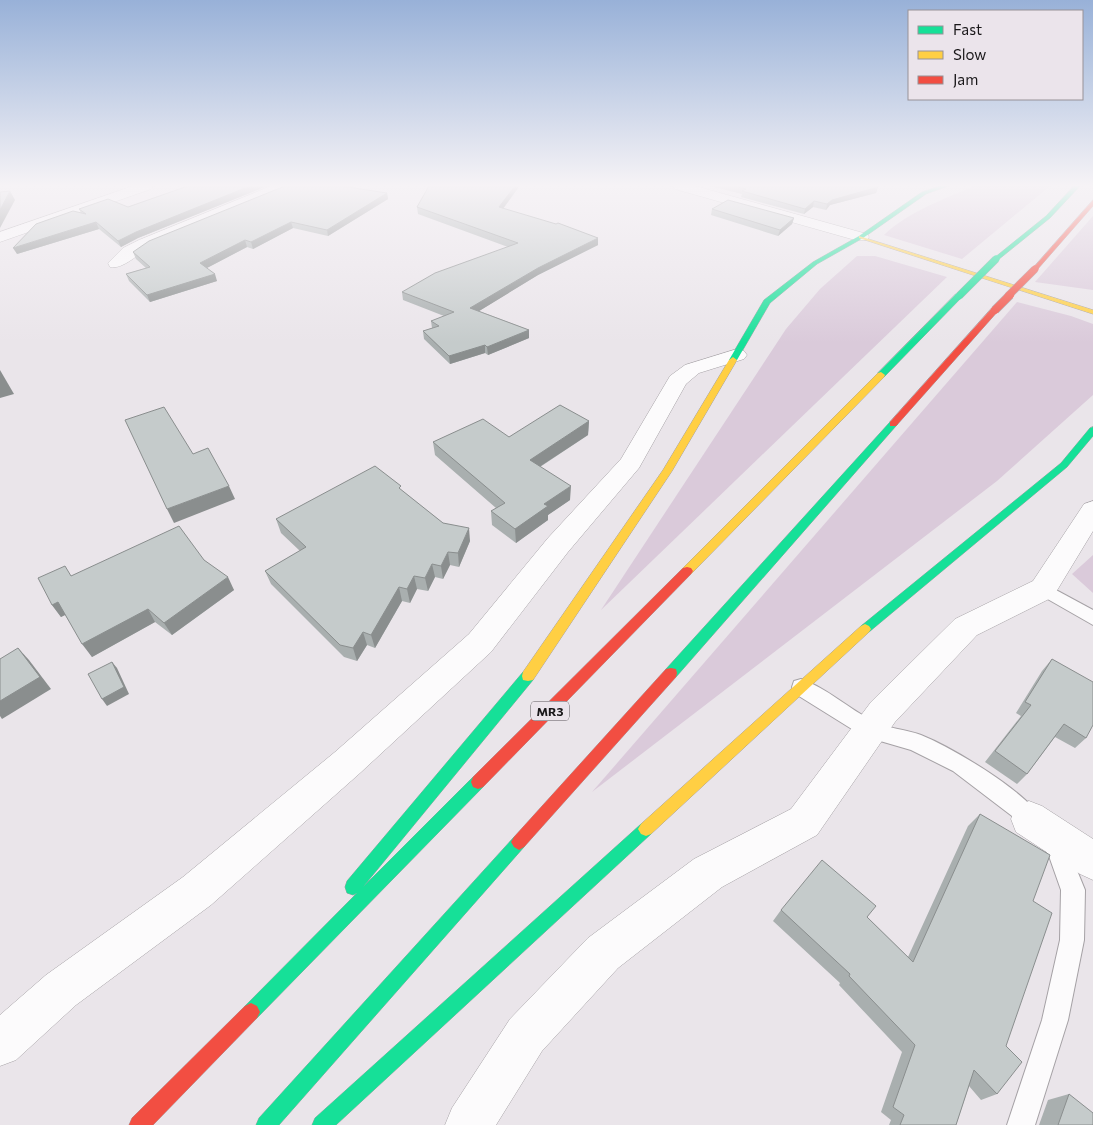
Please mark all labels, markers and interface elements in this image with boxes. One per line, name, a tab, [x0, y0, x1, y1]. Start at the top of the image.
legend	[908, 10, 1083, 100]
text: Fast	[953, 20, 982, 38]
text: Slow	[953, 45, 986, 63]
text: Jam	[953, 70, 978, 88]
road number: MR3	[531, 701, 569, 720]

